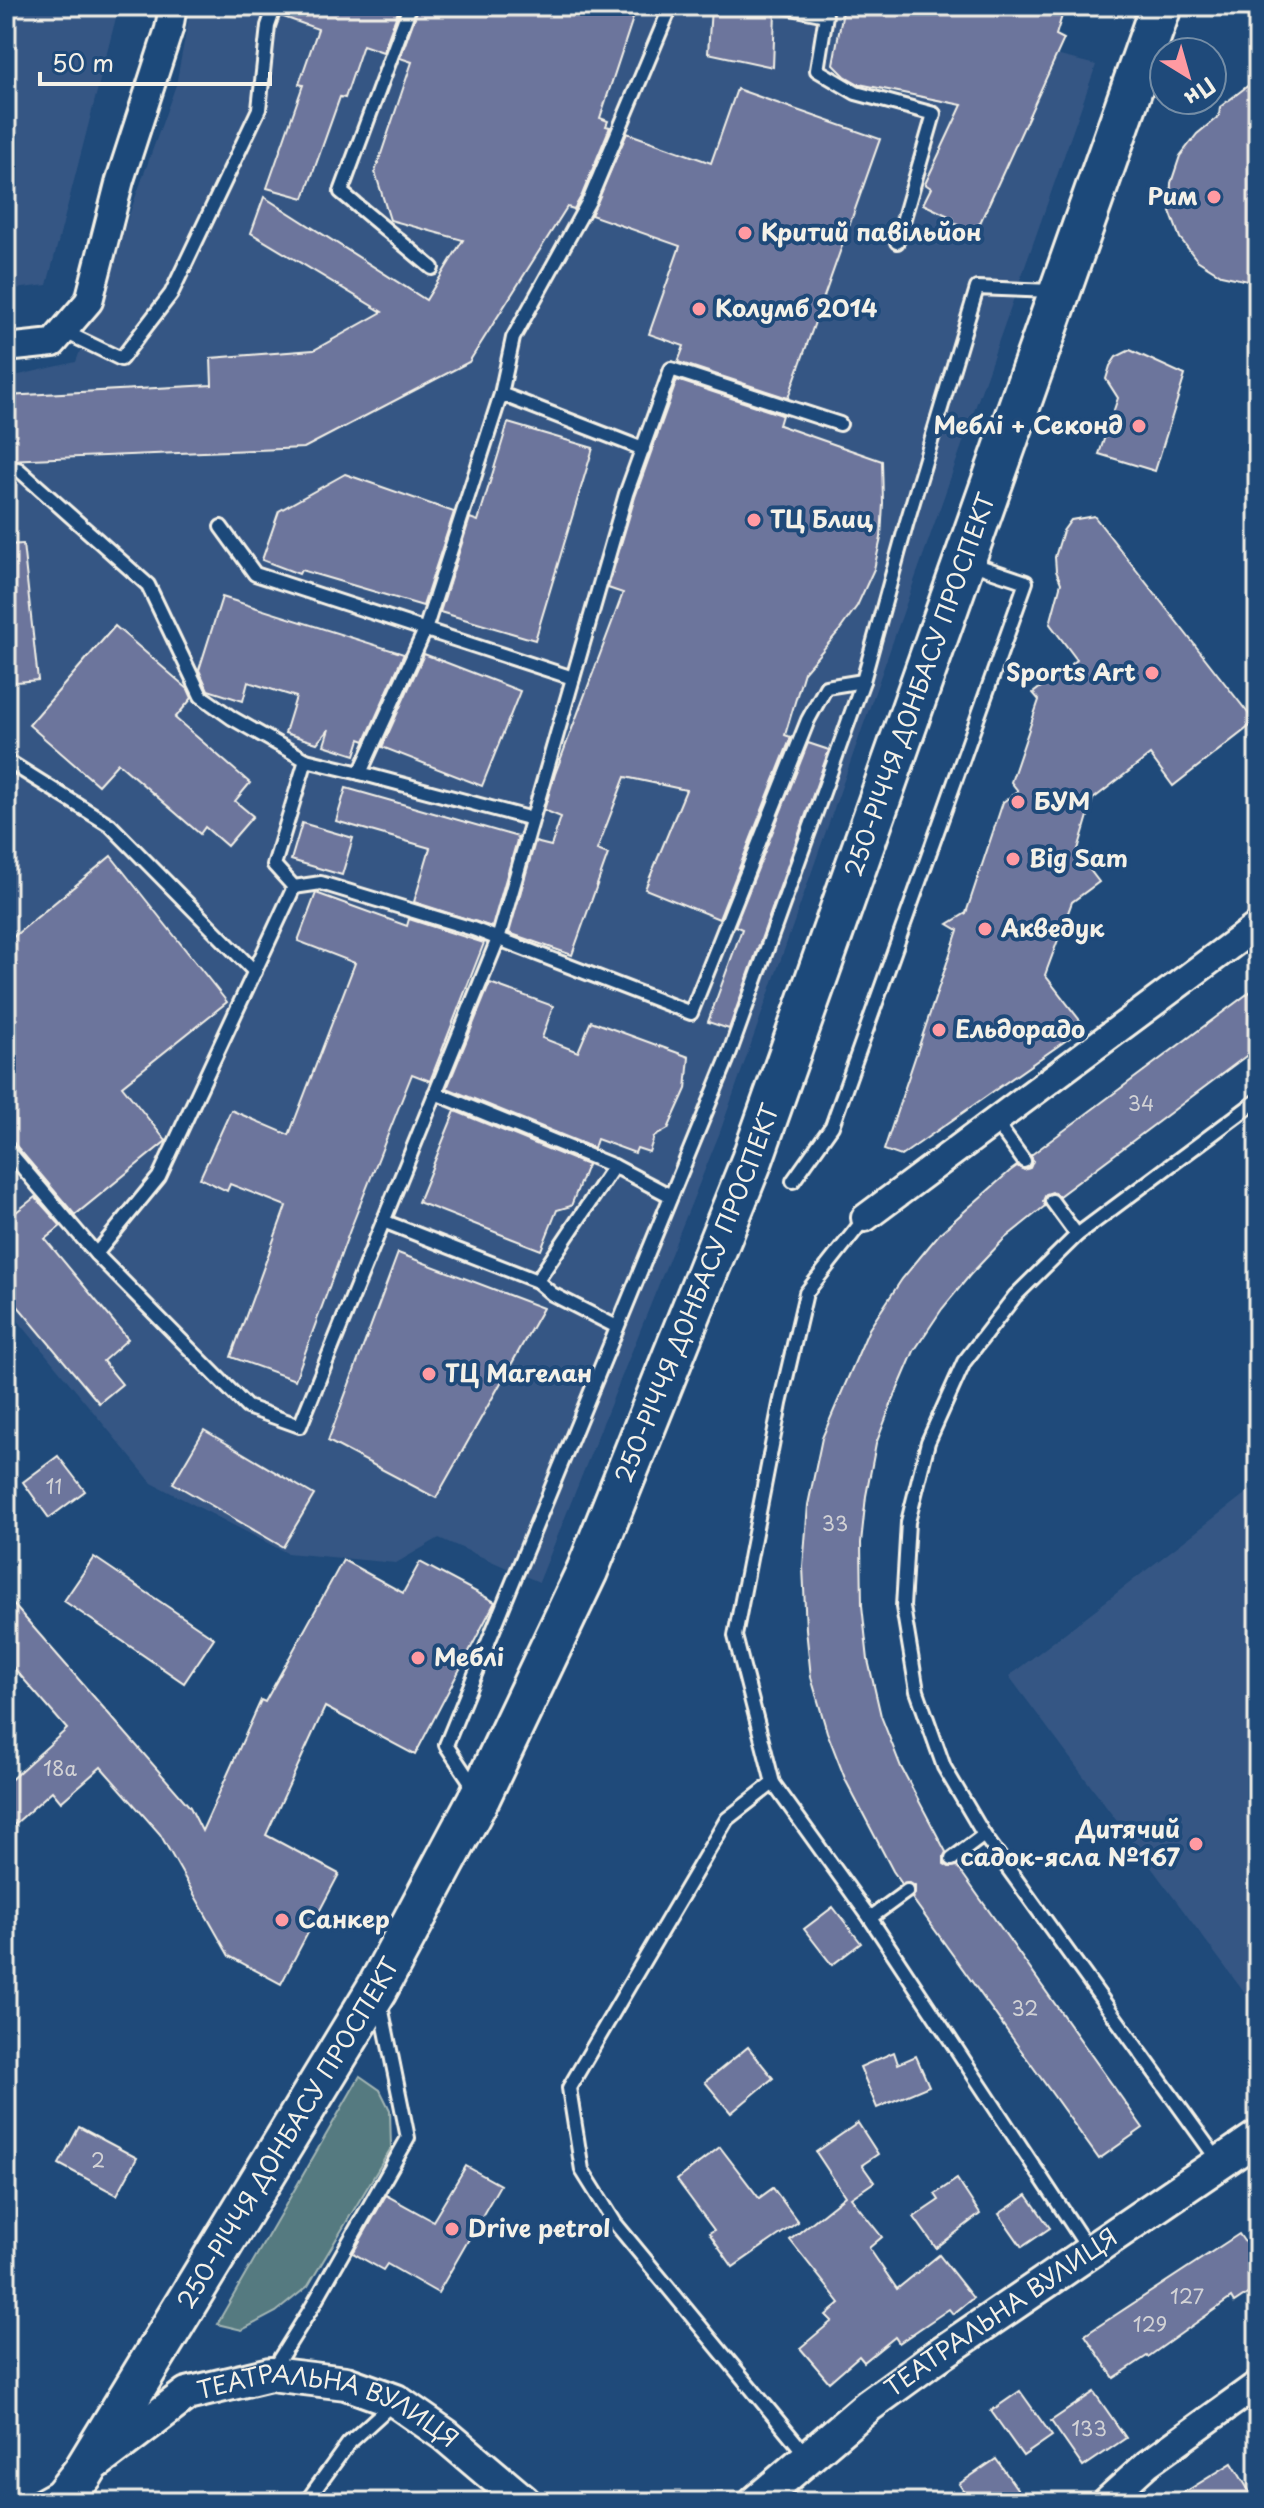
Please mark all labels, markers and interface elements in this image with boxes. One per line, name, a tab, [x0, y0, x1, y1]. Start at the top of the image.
scale bar	[40, 36, 270, 86]
north arrow	[1148, 36, 1228, 116]
text: 50 m	[52, 44, 114, 80]
text: Пн	[1178, 70, 1224, 116]
place label: Рим	[1148, 177, 1198, 213]
marker: Рим	[1205, 188, 1223, 206]
place label: Критий павільйон	[761, 213, 982, 249]
marker: Критий павільйон	[736, 224, 754, 242]
place label: Колумб 2014	[715, 289, 877, 325]
marker: Колумб 2014	[690, 300, 708, 318]
place label: Меблі + Секонд	[933, 406, 1123, 442]
marker: Меблі + Секонд	[1130, 417, 1148, 435]
street label: 250-РІЧЧЯ ДОНБАСУ ПРОСПЕКТ	[834, 487, 1003, 881]
place label: ТЦ Блиц	[770, 500, 873, 536]
marker: ТЦ Блиц	[745, 511, 763, 529]
place label: Sports Art	[1006, 653, 1136, 689]
marker: Sports Art	[1143, 664, 1161, 682]
place label: БУМ	[1034, 782, 1090, 818]
marker: БУМ	[1009, 793, 1027, 811]
place label: Big Sam	[1029, 839, 1128, 875]
marker: Big Sam	[1004, 850, 1022, 868]
place label: Акведук	[1000, 909, 1105, 945]
marker: Акведук	[976, 920, 994, 938]
place label: Ельдорадо	[955, 1010, 1085, 1046]
marker: Ельдорадо	[930, 1021, 948, 1039]
house number: 34	[1128, 1088, 1154, 1118]
street label: 250-РІЧЧЯ ДОНБАСУ ПРОСПЕКТ	[604, 1098, 787, 1488]
place label: ТЦ Магелан	[445, 1354, 592, 1390]
marker: ТЦ Магелан	[420, 1365, 438, 1383]
house number: 11	[46, 1471, 62, 1501]
house number: 33	[822, 1508, 848, 1538]
place label: Меблі	[434, 1638, 504, 1674]
marker: Меблі	[409, 1649, 427, 1667]
house number: 18а	[43, 1753, 78, 1783]
place label: Дитячий садок-ясла №167	[960, 1810, 1181, 1874]
marker: Дитячий садок-ясла №167	[1187, 1835, 1205, 1853]
place label: Санкер	[298, 1900, 390, 1936]
marker: Санкер	[273, 1911, 291, 1929]
street label: 250-РІЧЧЯ ДОНБАСУ ПРОСПЕКТ	[167, 1950, 407, 2315]
house number: 32	[1012, 1993, 1038, 2023]
house number: 2	[91, 2145, 105, 2175]
place label: Drive petrol	[468, 2209, 610, 2245]
street label: ТЕАТРАЛЬНА ВУЛИЦЯ	[876, 2218, 1124, 2405]
marker: Drive petrol	[443, 2220, 461, 2238]
house number: 127	[1170, 2281, 1204, 2311]
house number: 129	[1133, 2309, 1167, 2339]
street label: ТЕАТРАЛЬНА ВУЛИЦЯ	[193, 2354, 467, 2455]
house number: 133	[1071, 2413, 1107, 2443]

